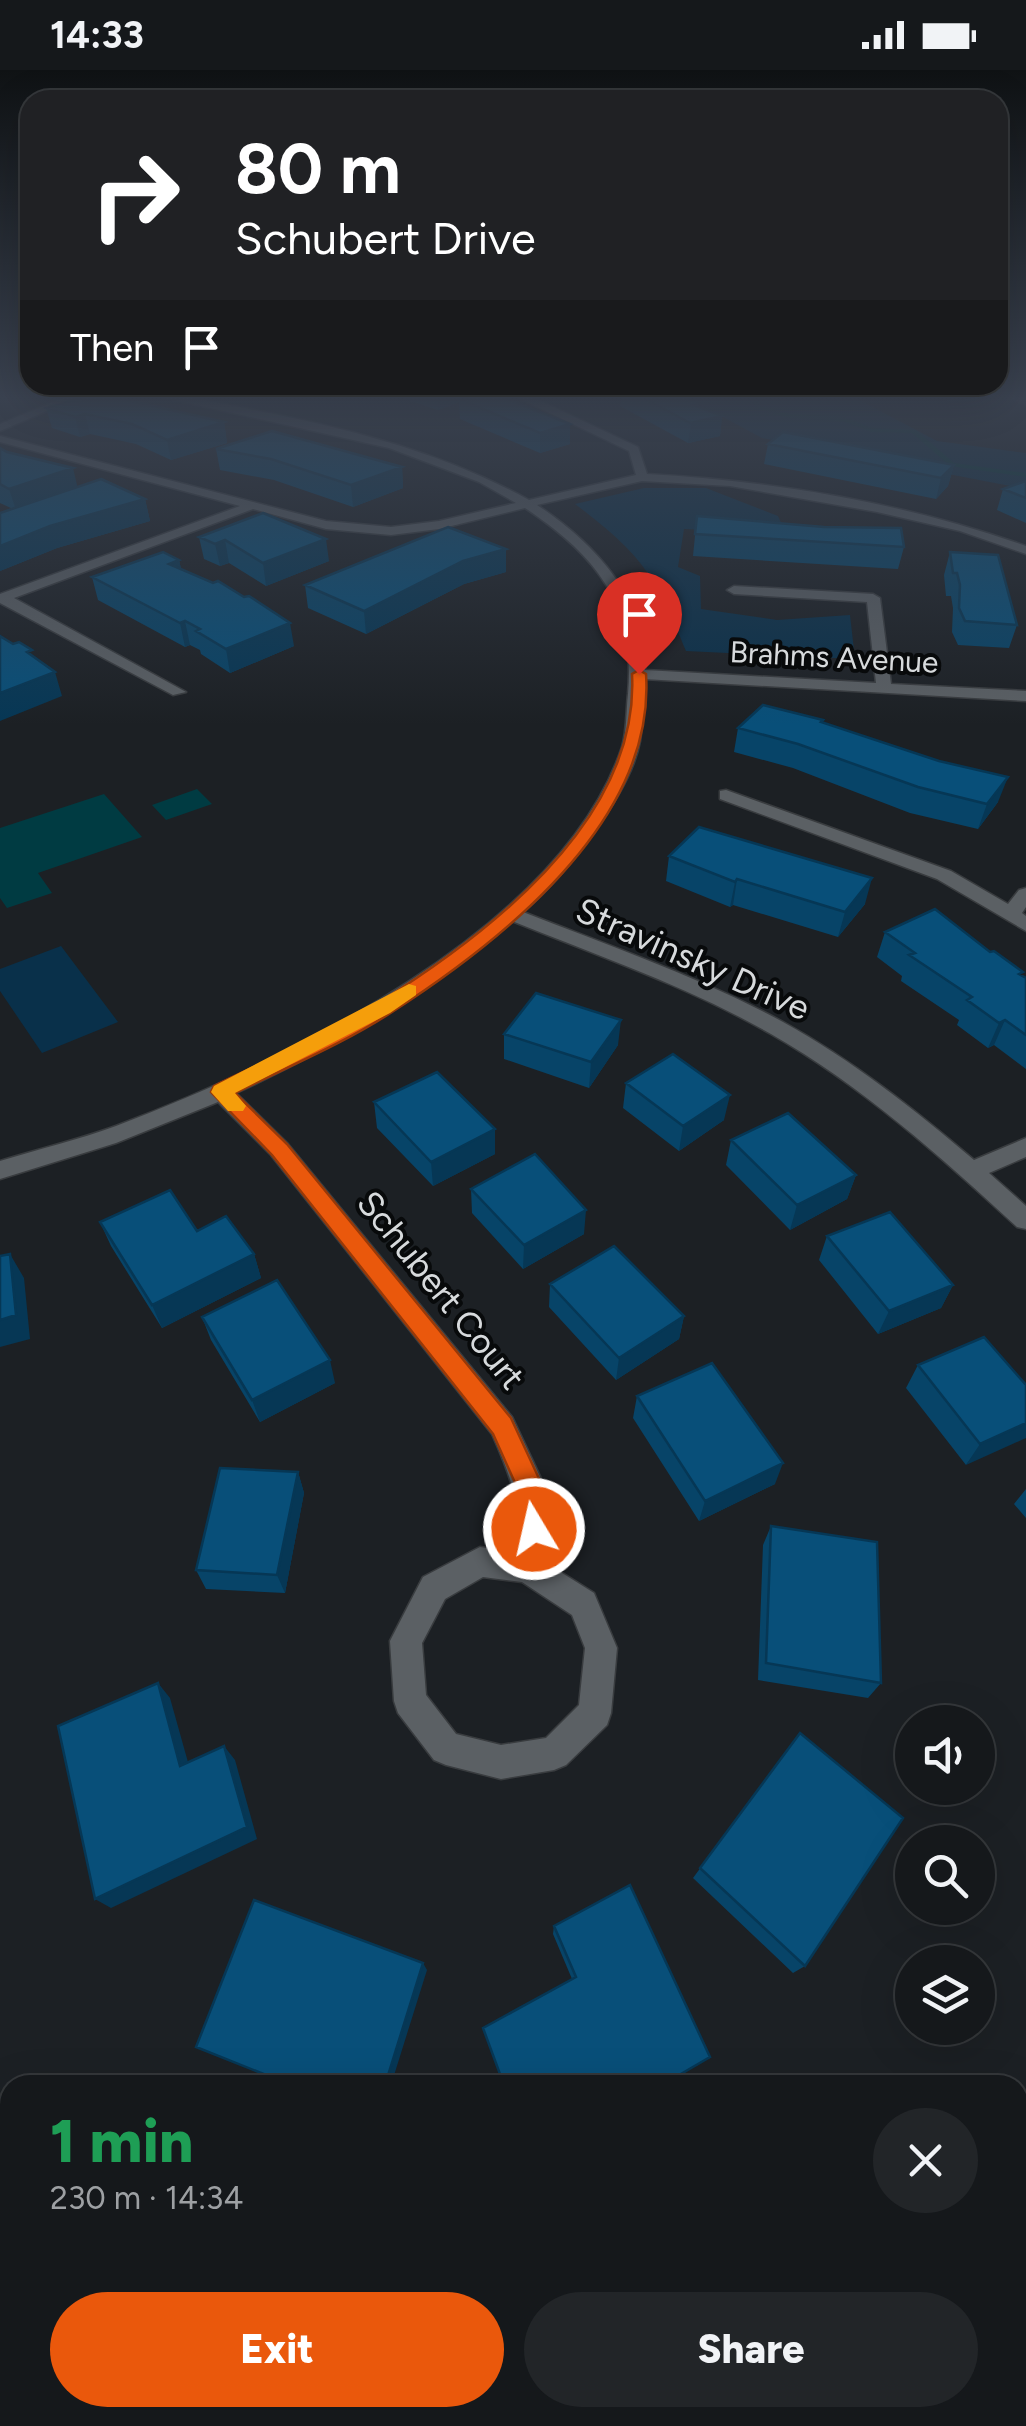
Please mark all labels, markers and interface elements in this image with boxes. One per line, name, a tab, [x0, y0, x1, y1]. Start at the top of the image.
text: 14:33	[50, 12, 144, 58]
text: 80 m	[235, 126, 401, 211]
icon: right	[70, 130, 200, 260]
text: Schubert Drive	[235, 211, 536, 265]
icon: arrive	[174, 320, 229, 375]
text: Then	[70, 325, 154, 371]
pin	[597, 572, 682, 675]
icon: arrive	[612, 587, 667, 642]
street label: Brahms Avenue	[729, 633, 939, 681]
street label: Stravinsky Drive	[570, 889, 816, 1029]
street label: Schubert Court	[348, 1182, 534, 1398]
position arrow	[482, 1477, 586, 1581]
map controls	[895, 1705, 995, 2045]
button: sound	[895, 1705, 995, 1805]
button: search	[895, 1825, 995, 1925]
button: layers	[895, 1945, 995, 2045]
text: 1 min	[50, 2105, 193, 2177]
button: close	[873, 2108, 978, 2213]
text: 230 m · 14:34	[50, 2179, 243, 2217]
button: Exit	[50, 2292, 504, 2407]
button: Share	[524, 2292, 978, 2407]

